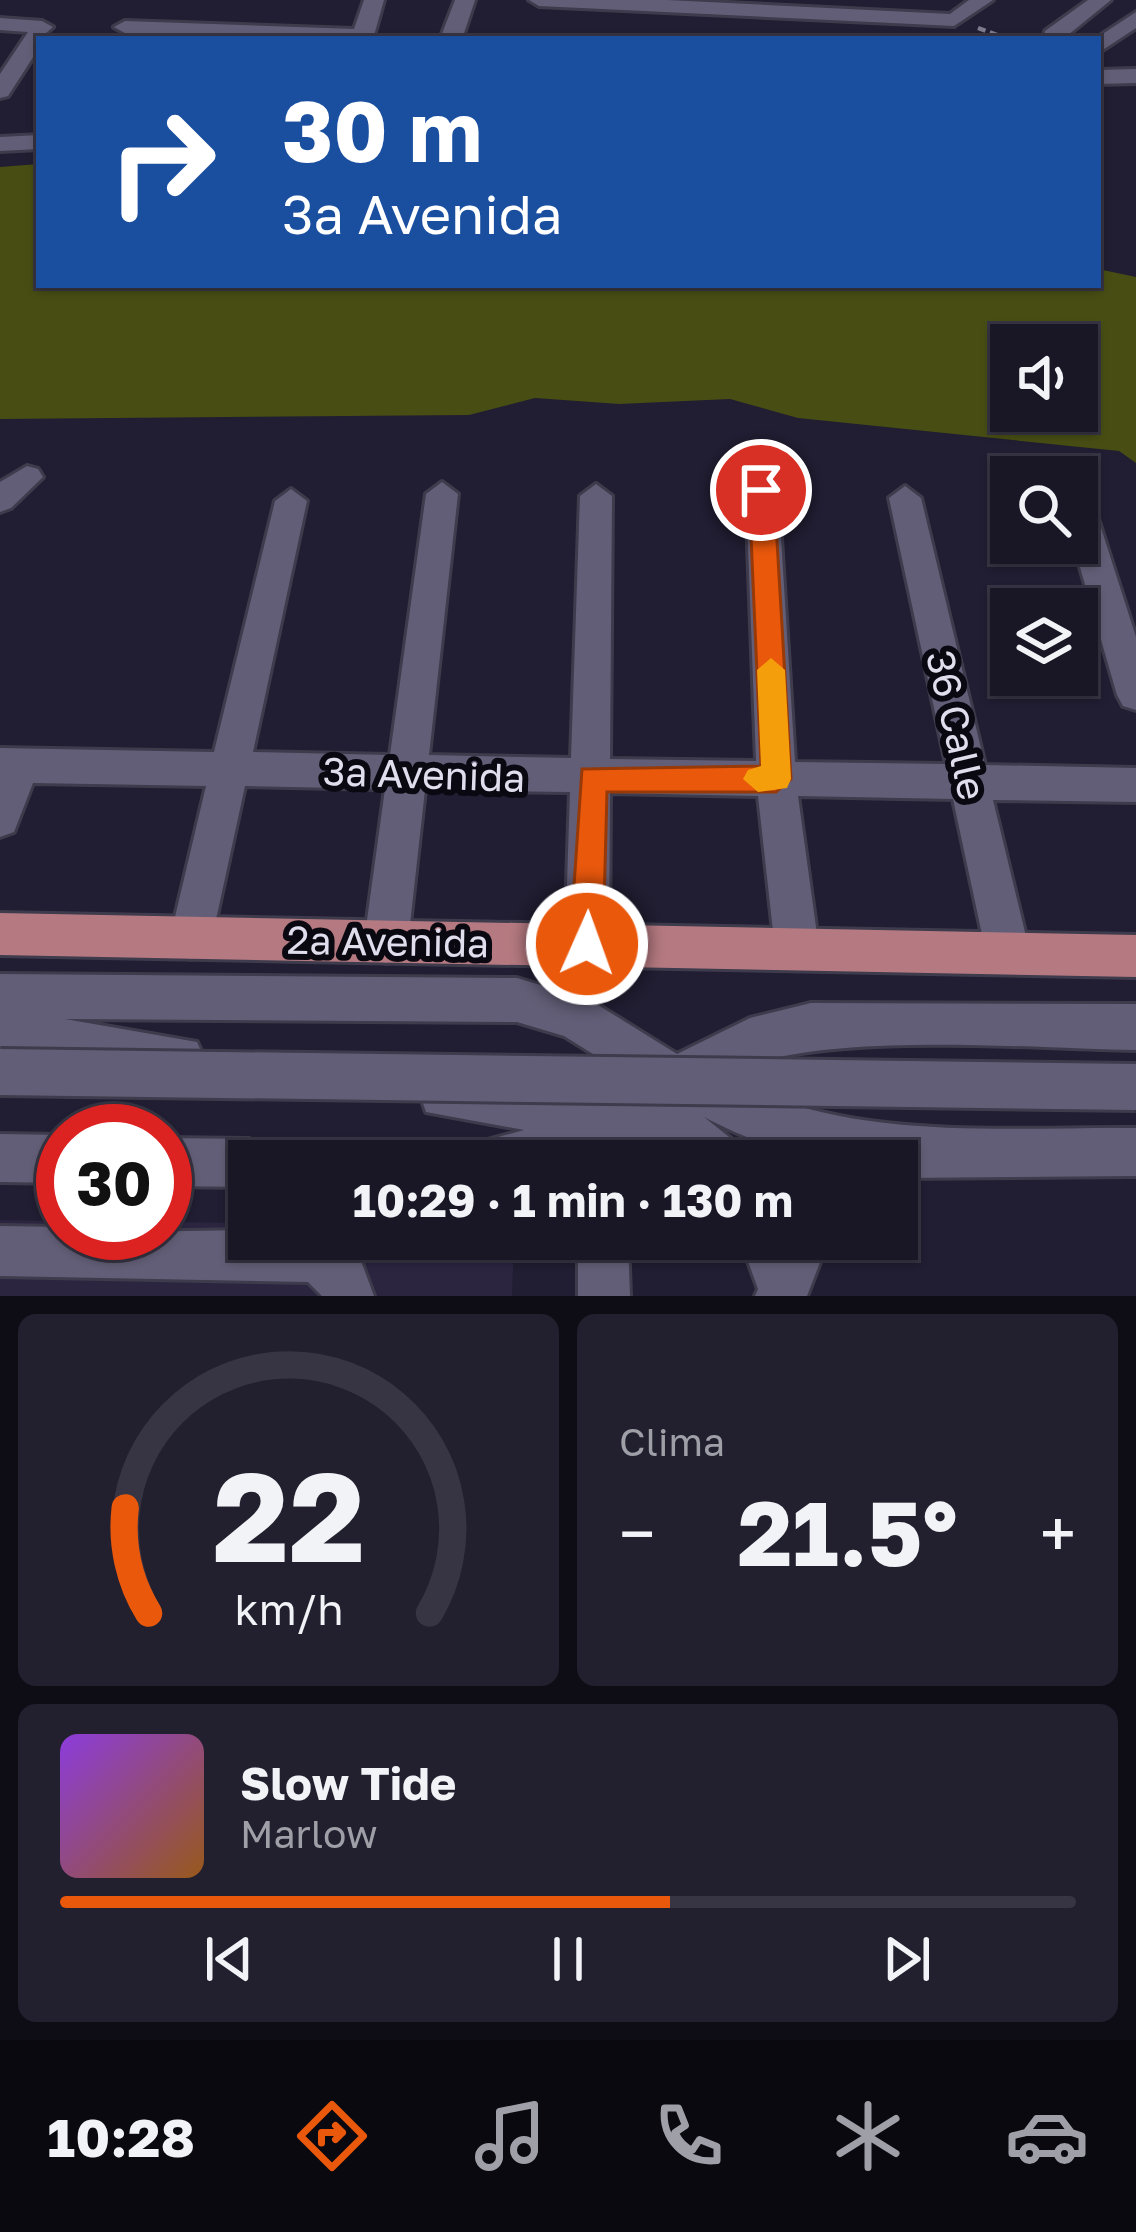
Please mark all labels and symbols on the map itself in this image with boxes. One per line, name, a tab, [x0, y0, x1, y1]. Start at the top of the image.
pin	[710, 439, 812, 541]
street label: 36 Calle	[917, 646, 997, 804]
street label: 3a Avenida	[322, 747, 526, 801]
position arrow	[524, 881, 650, 1007]
street label: 2a Avenida	[286, 916, 490, 966]
speed limit sign: 30	[36, 1104, 192, 1260]

